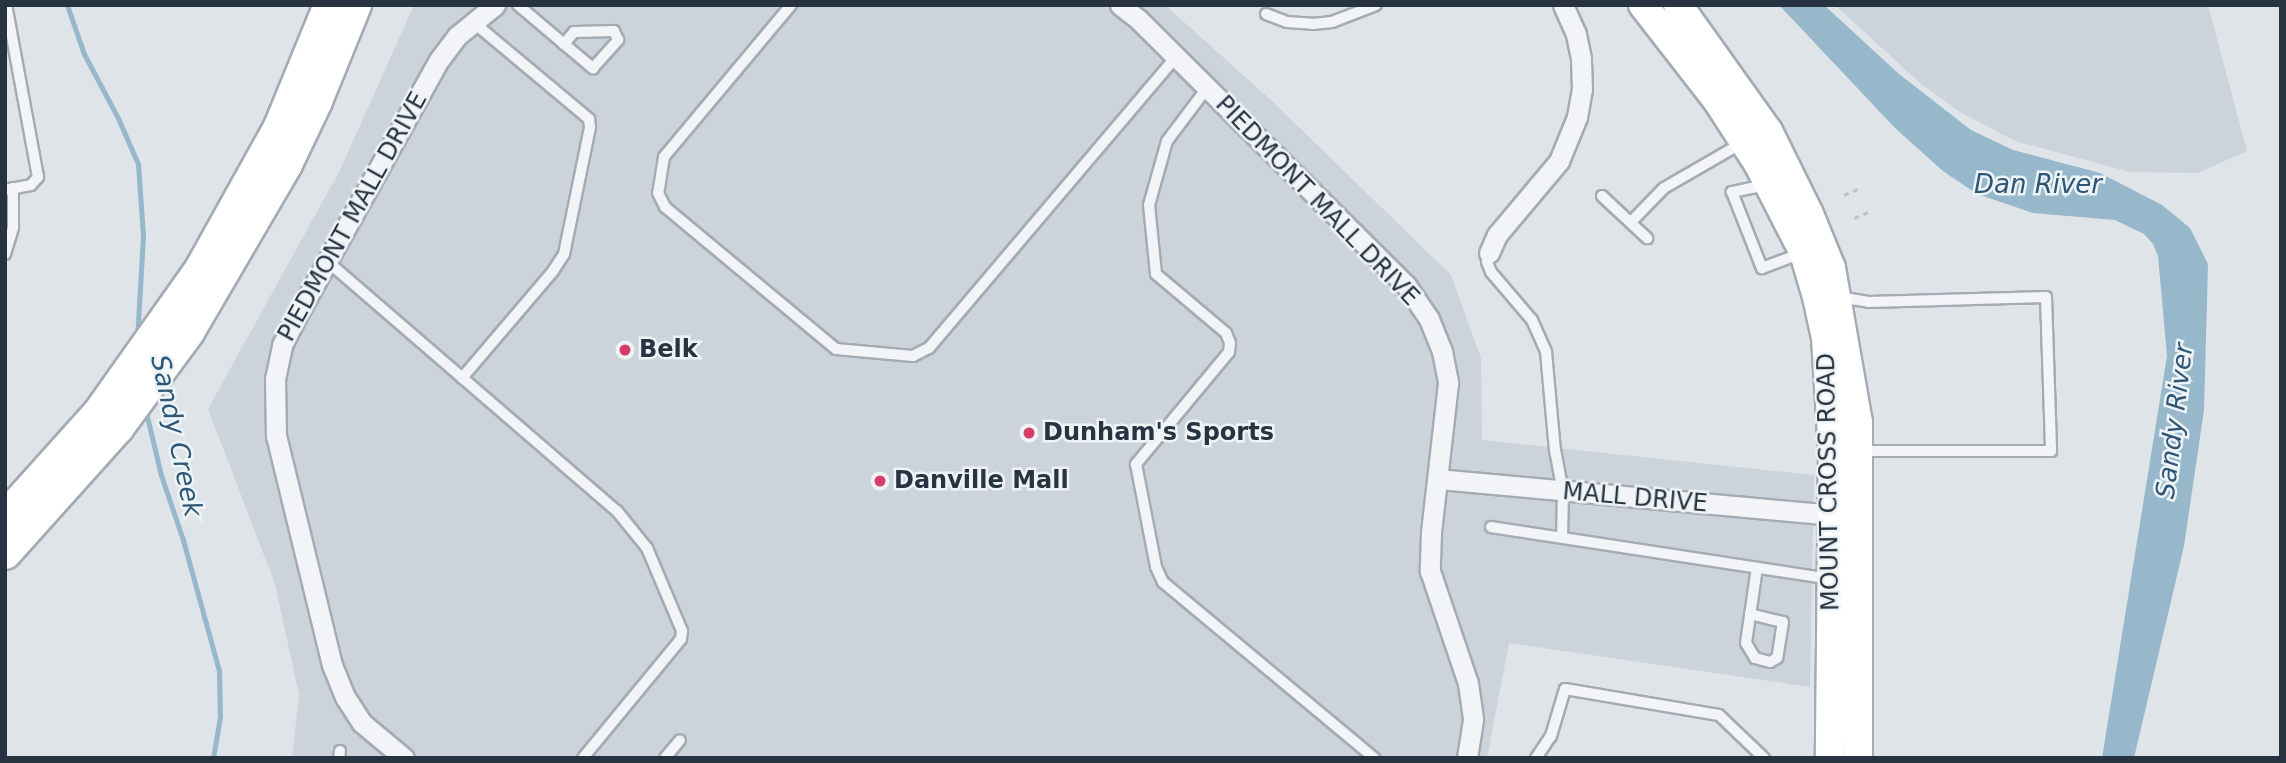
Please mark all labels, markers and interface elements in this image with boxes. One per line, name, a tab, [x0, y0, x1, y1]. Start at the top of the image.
street label: PIEDMONT MALL DRIVE	[272, 87, 434, 347]
street label: PIEDMONT MALL DRIVE	[1209, 90, 1425, 312]
water label: Dan River	[1974, 169, 2102, 201]
place label: Belk	[639, 336, 698, 364]
water label: Sandy River	[2150, 341, 2200, 501]
marker: Belk	[617, 342, 633, 358]
water label: Sandy Creek	[144, 352, 208, 520]
street label: MOUNT CROSS ROAD	[1812, 353, 1846, 611]
place label: Dunham's Sports	[1043, 419, 1274, 447]
marker: Dunham's Sports	[1021, 425, 1037, 441]
place label: Danville Mall	[894, 467, 1069, 495]
marker: Danville Mall	[872, 473, 888, 489]
street label: MALL DRIVE	[1561, 477, 1709, 519]

